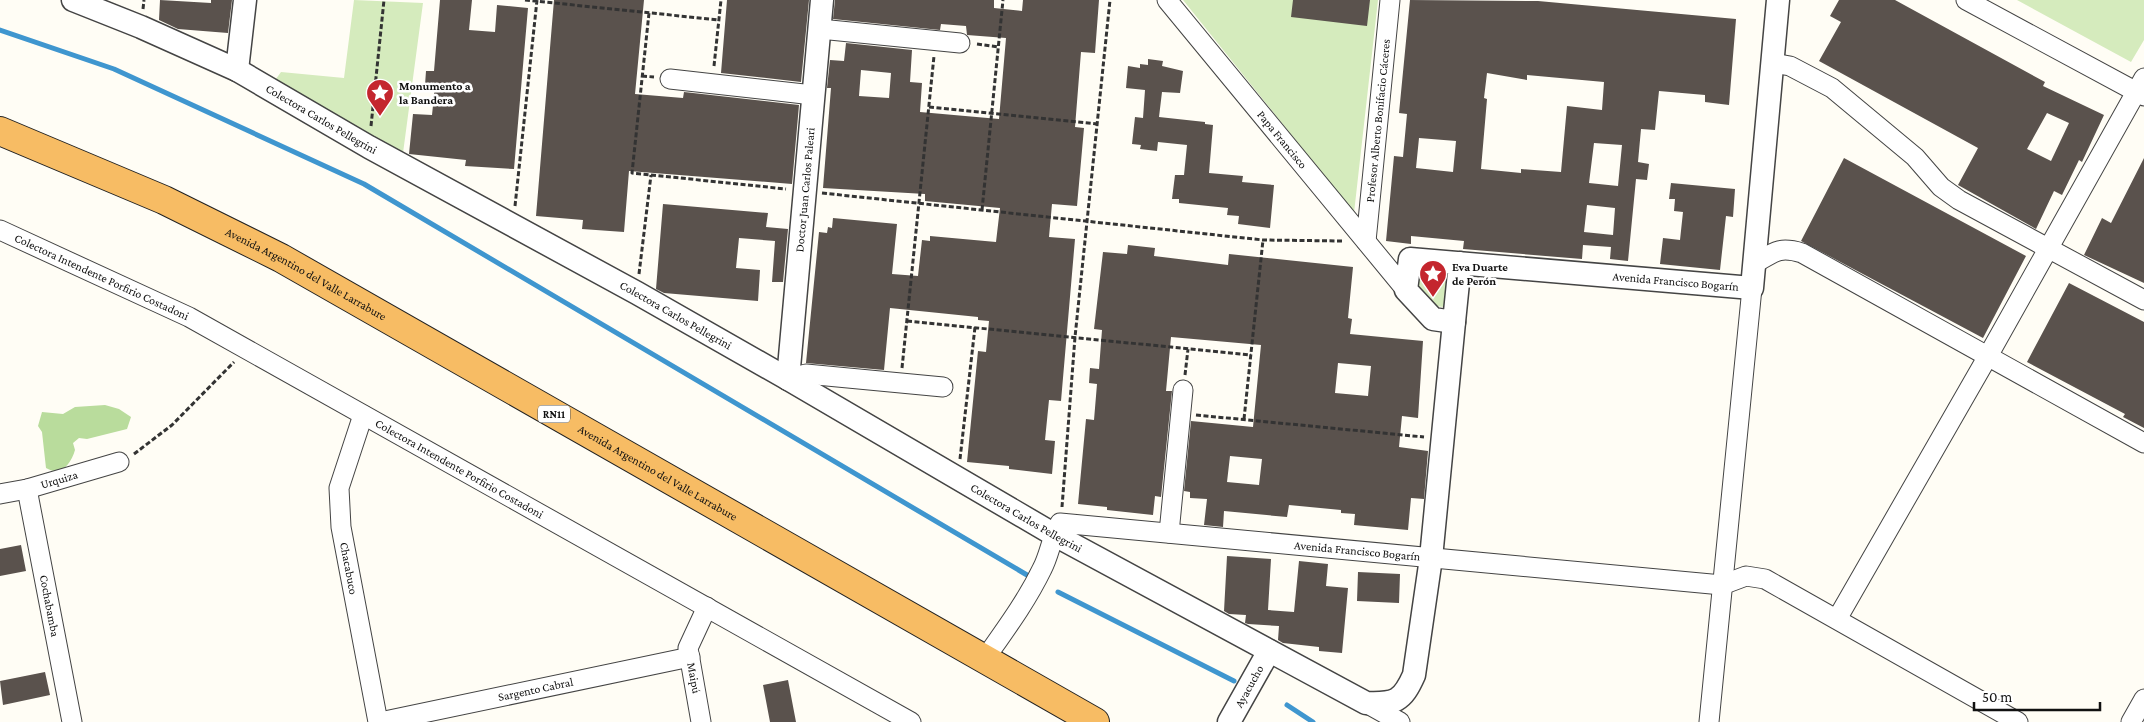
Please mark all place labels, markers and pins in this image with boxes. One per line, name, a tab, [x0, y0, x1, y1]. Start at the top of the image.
place icon: Monumento a la Bandera	[365, 78, 395, 117]
place label: Monumento a la Bandera	[399, 79, 471, 107]
place icon: Eva Duarte de Perón	[1418, 259, 1448, 298]
place label: Eva Duarte de Perón	[1452, 260, 1508, 288]

